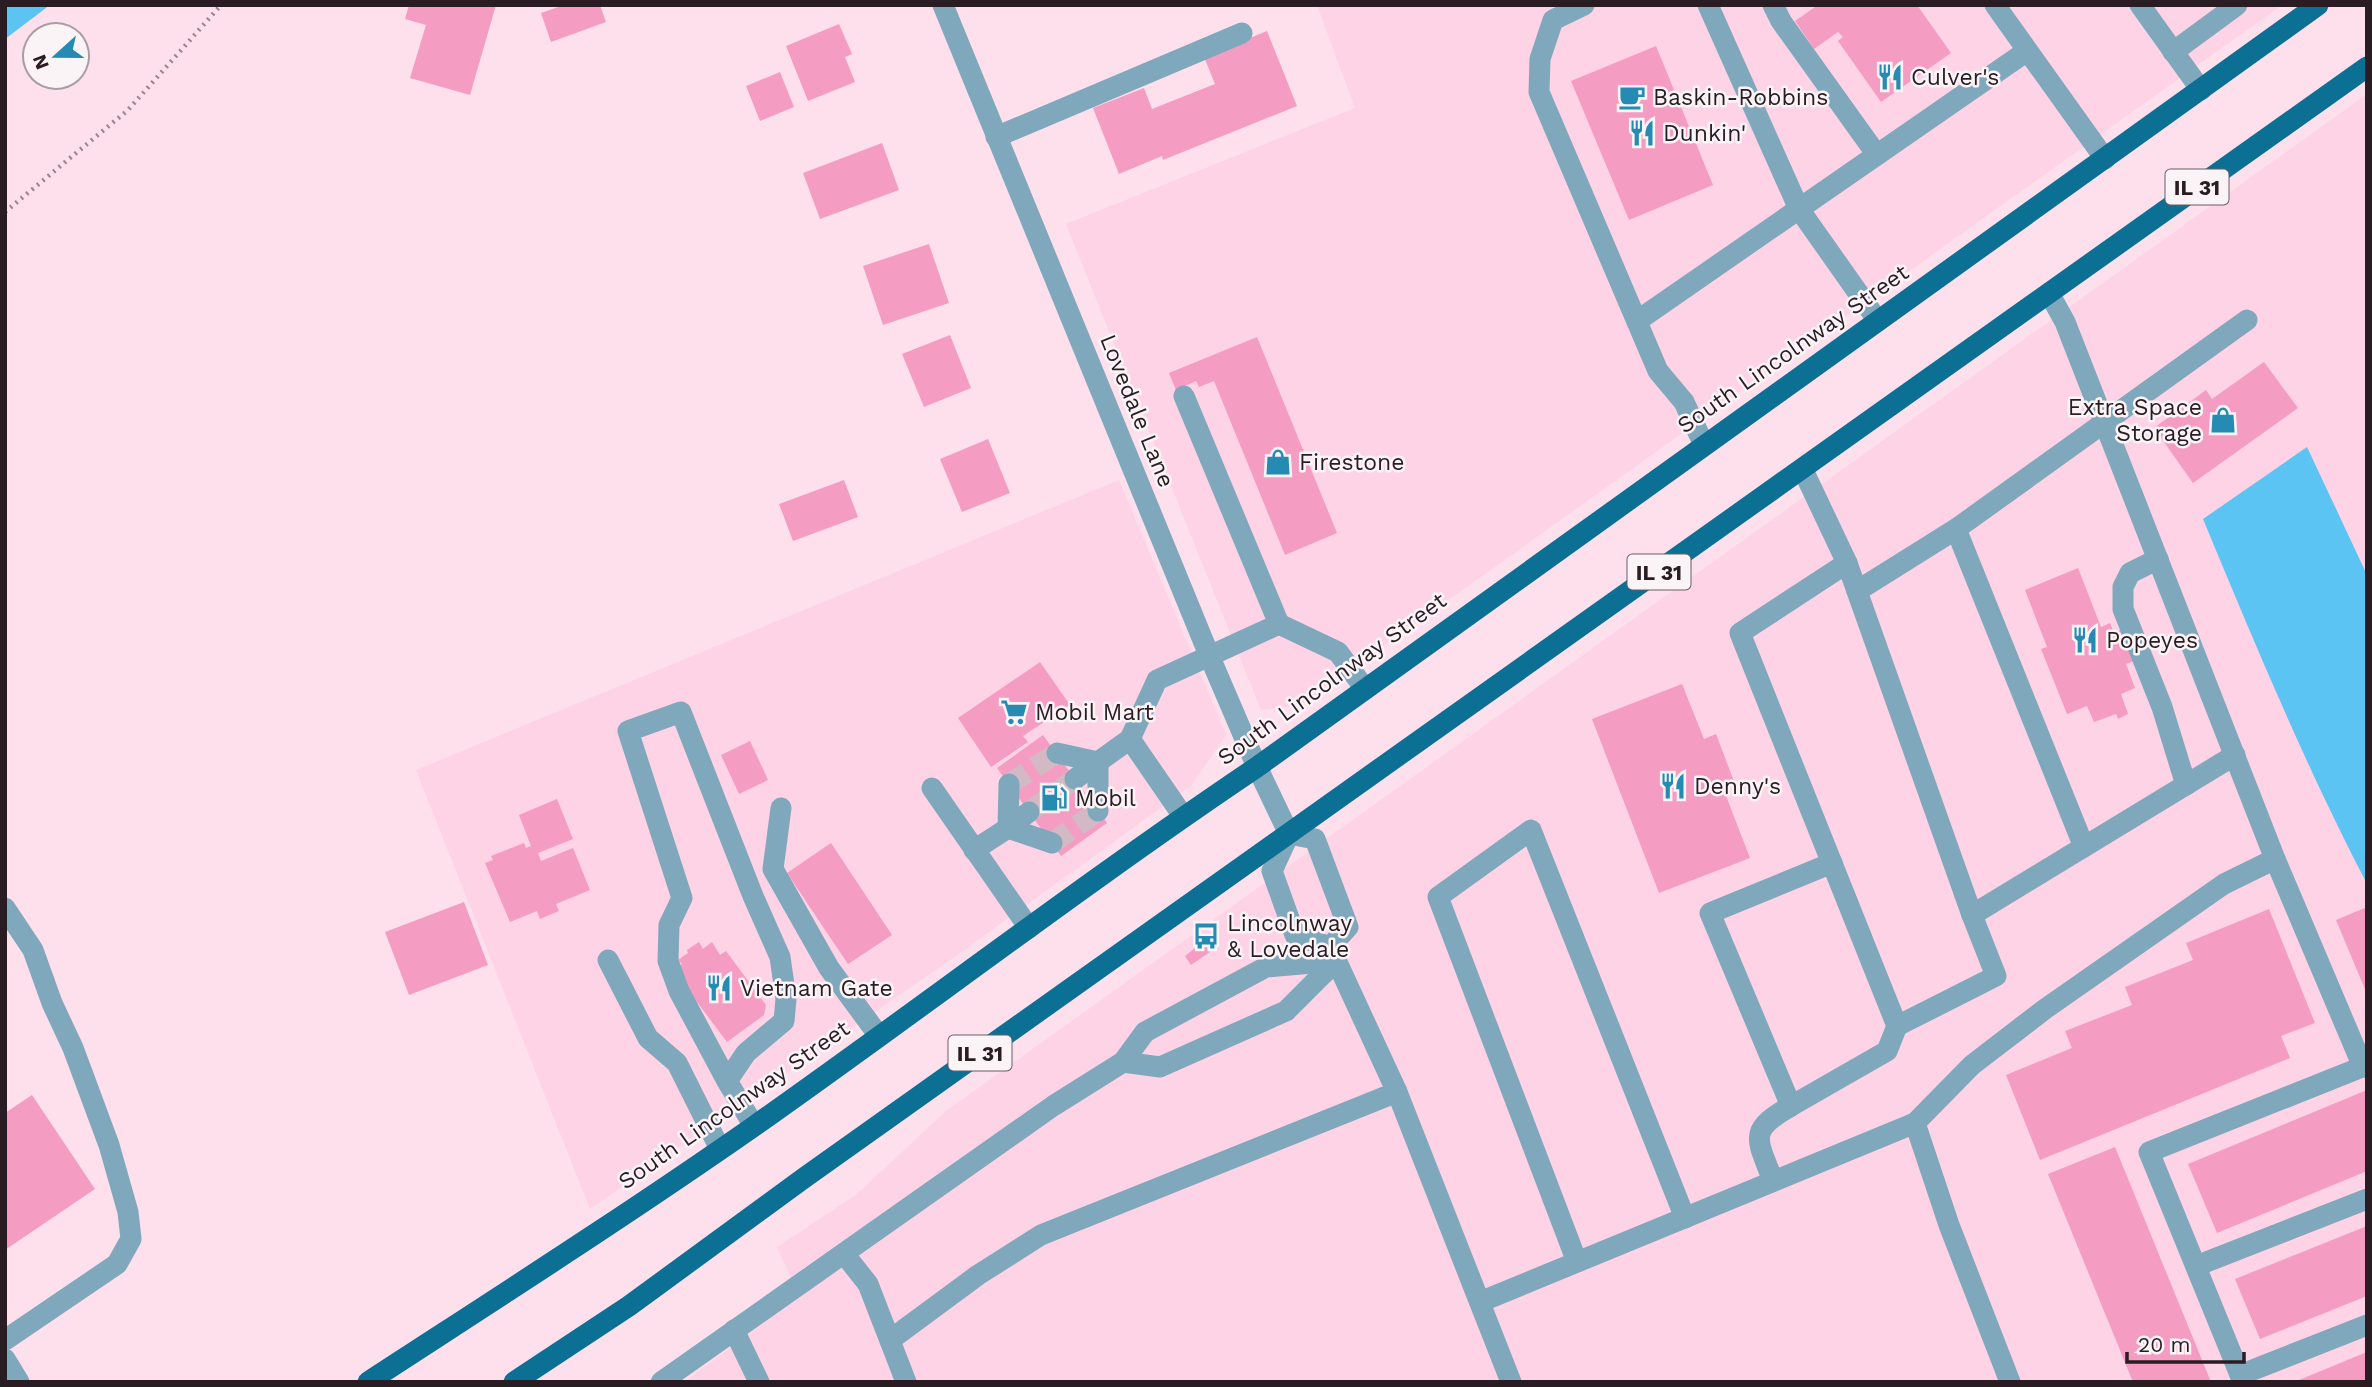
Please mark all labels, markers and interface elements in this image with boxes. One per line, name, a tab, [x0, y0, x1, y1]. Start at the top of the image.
north arrow	[21, 21, 91, 91]
text: N	[27, 51, 54, 73]
restaurant icon: Culver's	[1875, 62, 1905, 92]
place label: Culver's	[1911, 64, 1999, 91]
cafe icon: Baskin-Robbins	[1617, 82, 1647, 112]
place label: Baskin-Robbins	[1653, 84, 1828, 111]
restaurant icon: Dunkin'	[1627, 118, 1657, 148]
place label: Dunkin'	[1663, 120, 1746, 147]
road number: IL 31	[2166, 170, 2228, 204]
street label: South Lincolnway Street	[1672, 259, 1914, 439]
street label: Lovedale Lane	[1094, 331, 1180, 491]
place label: Extra Space Storage	[2068, 394, 2202, 447]
shop icon: Extra Space Storage	[2208, 405, 2238, 435]
shop icon: Firestone	[1263, 447, 1293, 477]
place label: Firestone	[1299, 449, 1405, 476]
road number: IL 31	[1628, 554, 1690, 590]
street label: South Lincolnway Street	[1212, 587, 1452, 771]
restaurant icon: Popeyes	[2070, 625, 2100, 655]
place label: Popeyes	[2106, 627, 2198, 654]
supermarket icon: Mobil Mart	[999, 697, 1029, 727]
place label: Mobil Mart	[1035, 699, 1154, 726]
restaurant icon: Denny's	[1658, 771, 1688, 801]
place label: Denny's	[1694, 773, 1781, 800]
fuel station icon: Mobil	[1039, 783, 1069, 813]
place label: Mobil	[1075, 785, 1136, 812]
place label: Lincolnway & Lovedale	[1227, 910, 1352, 963]
bus stop icon: Lincolnway & Lovedale	[1191, 921, 1221, 951]
restaurant icon: Vietnam Gate	[704, 973, 734, 1003]
place label: Vietnam Gate	[740, 975, 893, 1002]
street label: South Lincolnway Street	[613, 1015, 855, 1195]
road number: IL 31	[948, 1036, 1012, 1070]
scale bar	[2127, 1320, 2244, 1364]
text: 20 m	[2138, 1332, 2190, 1357]

